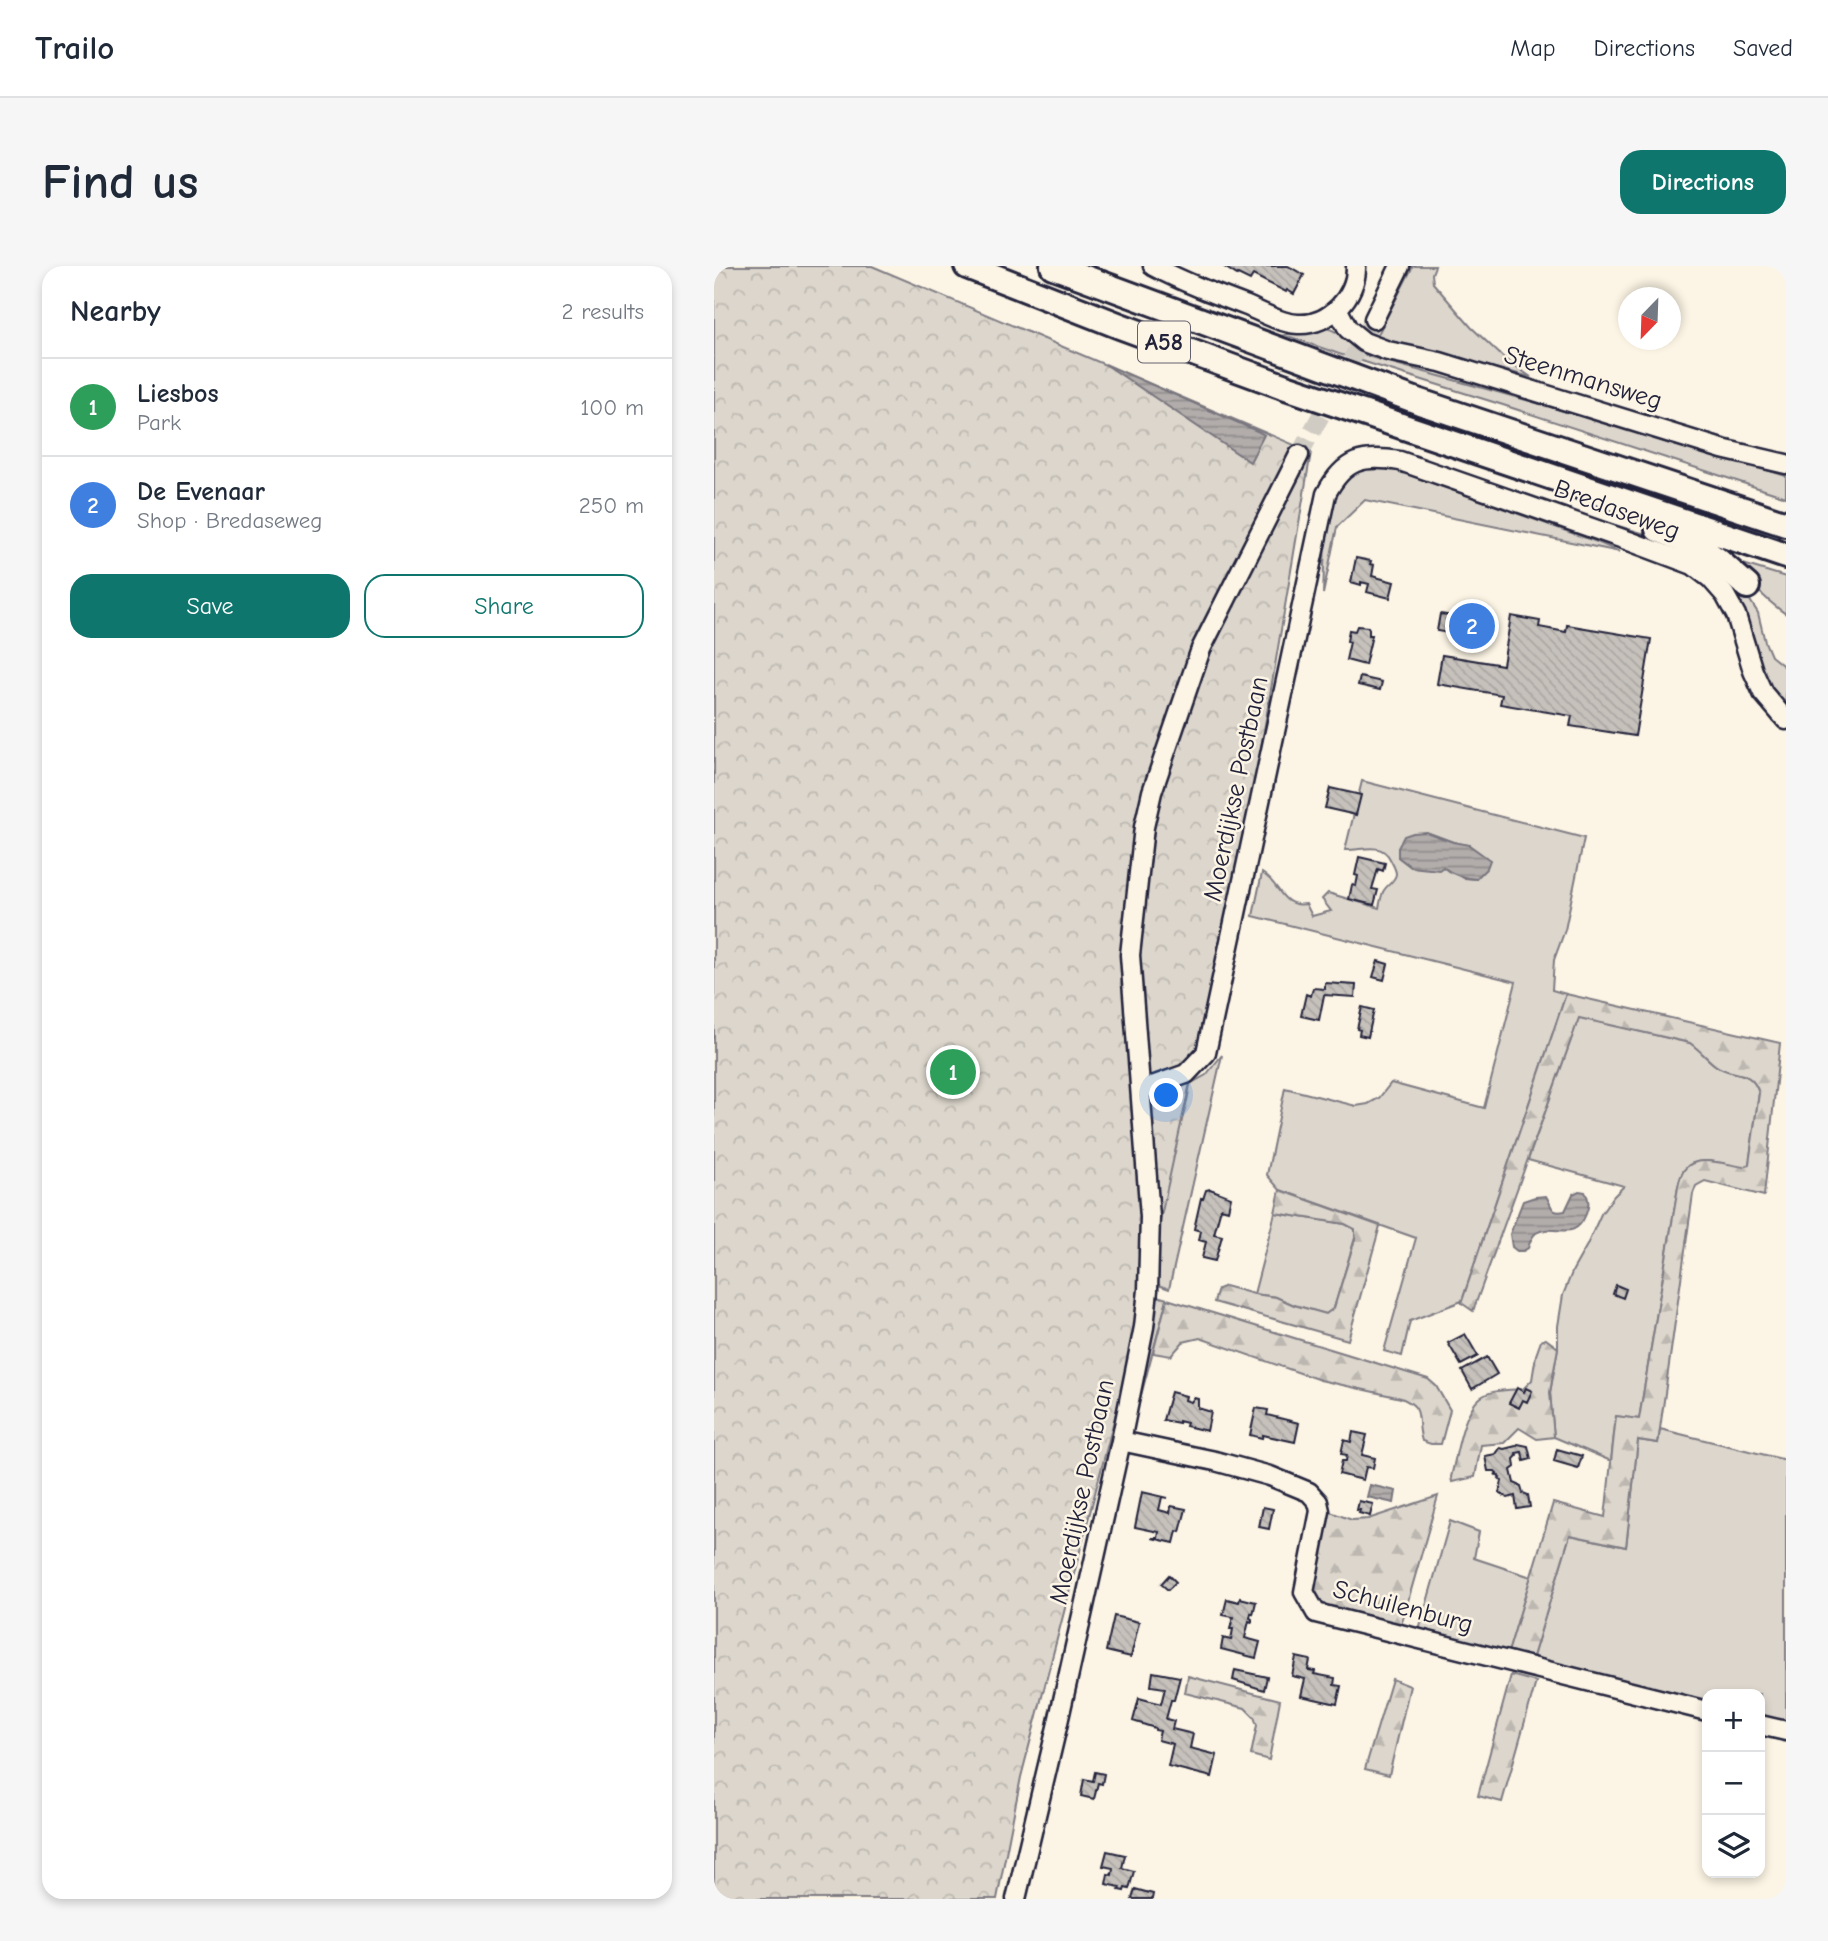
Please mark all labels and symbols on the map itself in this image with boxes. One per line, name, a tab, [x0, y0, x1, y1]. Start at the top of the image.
north arrow	[1618, 287, 1681, 350]
road number: A58	[1138, 322, 1190, 362]
street label: Steenmansweg	[1500, 340, 1666, 416]
street label: Bredaseweg	[1550, 473, 1684, 547]
pin: 2	[1449, 600, 1495, 652]
street label: Moerdijkse Postbaan	[1197, 674, 1275, 904]
pin: 1	[930, 1046, 976, 1098]
your location	[1149, 1078, 1183, 1112]
street label: Moerdijkse Postbaan	[1043, 1377, 1121, 1607]
street label: Schuilenburg	[1330, 1574, 1476, 1640]

